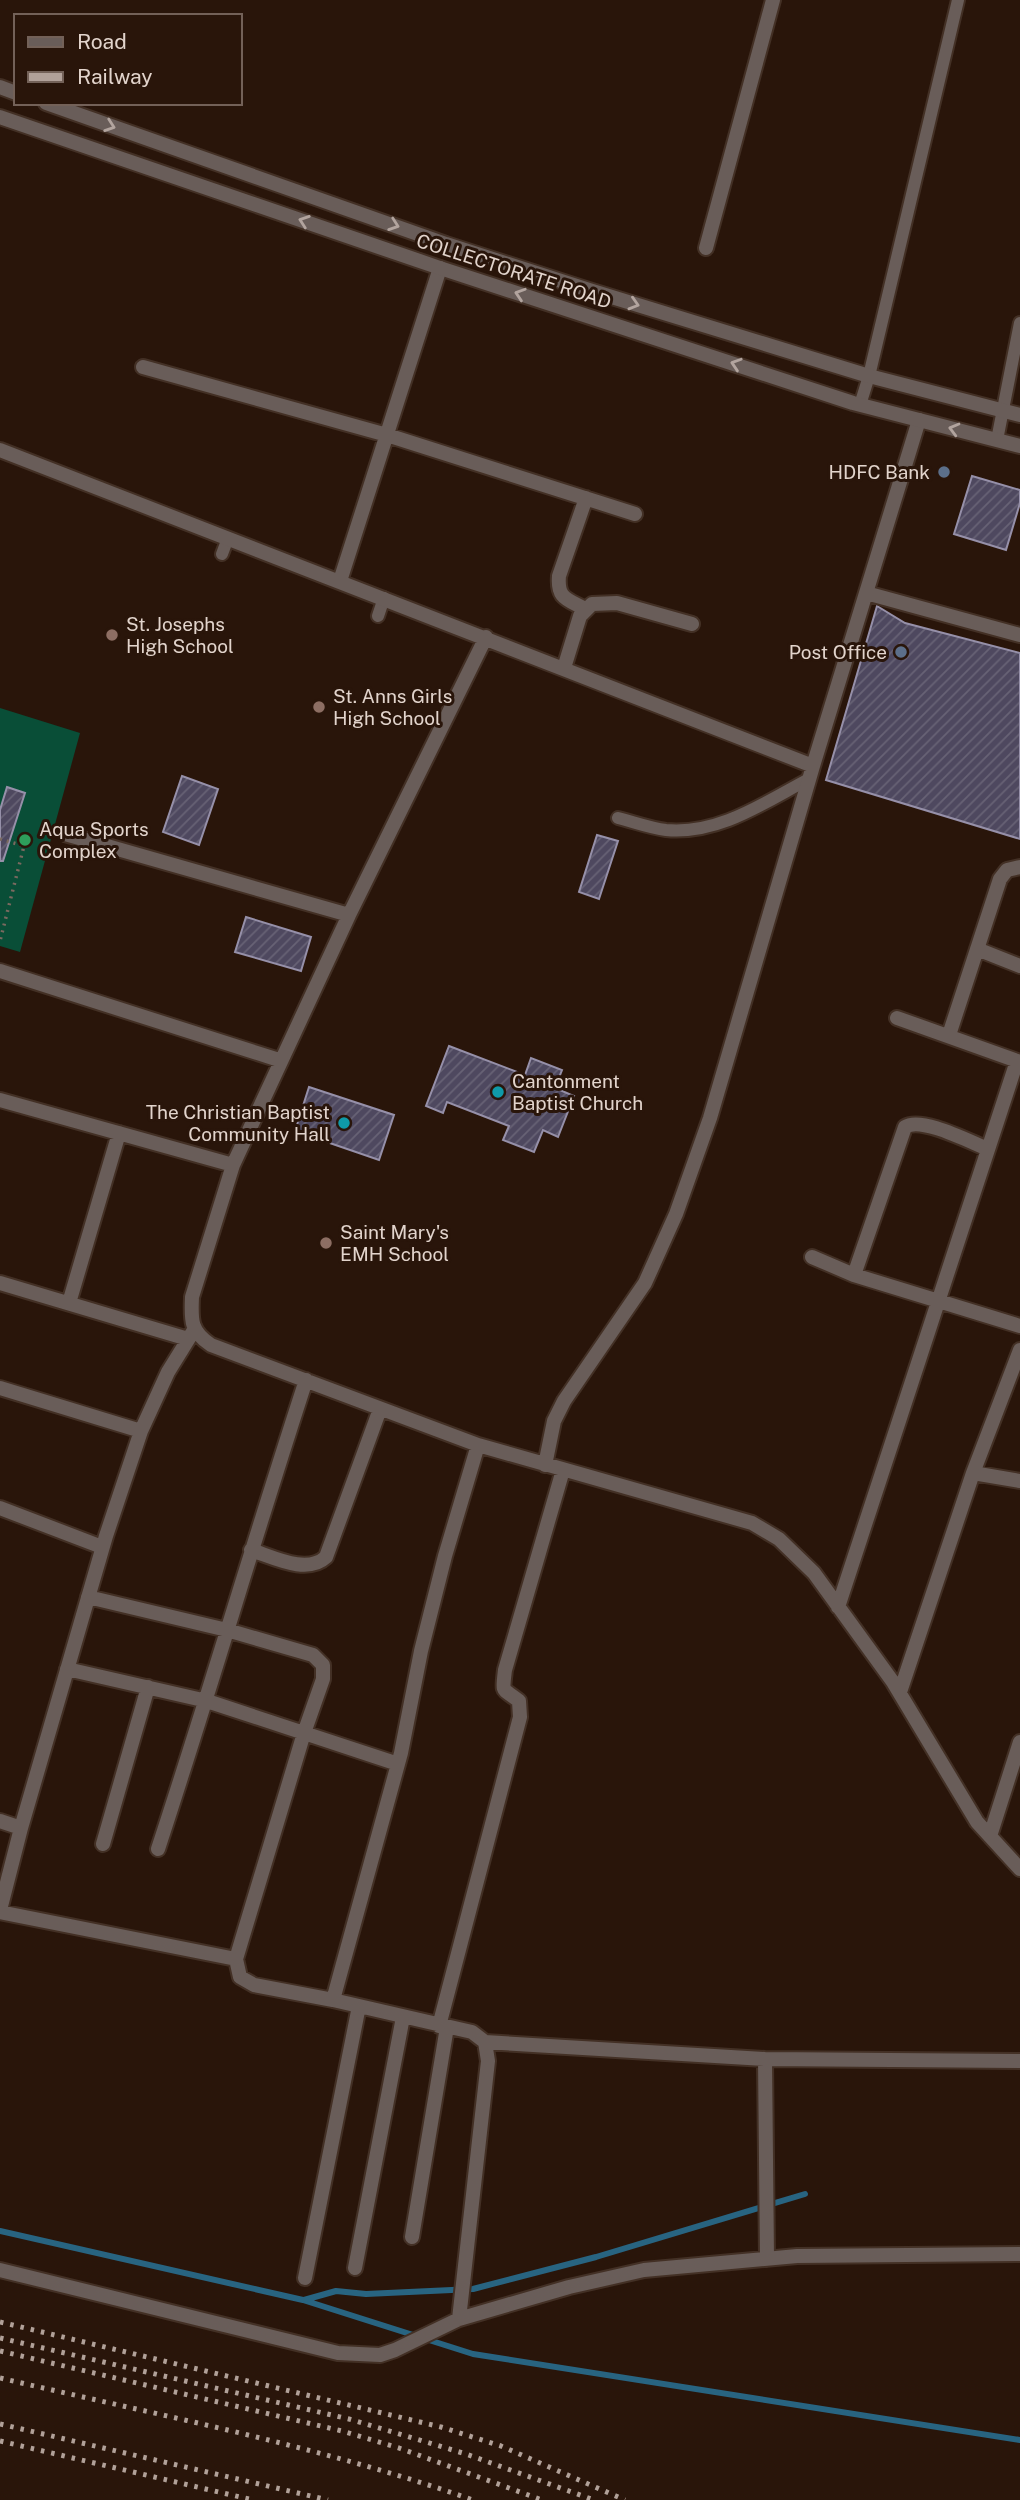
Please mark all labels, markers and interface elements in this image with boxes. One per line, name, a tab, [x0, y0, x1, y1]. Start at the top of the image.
legend	[14, 14, 242, 105]
text: Road	[77, 29, 127, 54]
text: Railway	[77, 64, 153, 89]
one-way arrow	[103, 118, 116, 132]
one-way arrow	[299, 215, 311, 229]
one-way arrow	[388, 217, 400, 231]
street label: COLLECTORATE ROAD	[414, 229, 614, 313]
one-way arrow	[514, 288, 526, 302]
one-way arrow	[627, 295, 639, 310]
one-way arrow	[730, 358, 742, 373]
one-way arrow	[948, 423, 960, 437]
place label: HDFC Bank	[828, 461, 930, 483]
marker: HDFC Bank	[936, 464, 952, 480]
place label: St. Josephs High School	[126, 613, 234, 657]
marker: St. Josephs High School	[104, 627, 120, 643]
place label: Post Office	[789, 641, 887, 663]
marker: Post Office	[893, 644, 909, 660]
place label: St. Anns Girls High School	[333, 685, 452, 729]
marker: St. Anns Girls High School	[311, 699, 327, 715]
place label: Aqua Sports Complex	[39, 818, 149, 862]
marker: Aqua Sports Complex	[17, 832, 33, 848]
place label: Cantonment Baptist Church	[512, 1070, 643, 1114]
marker: Cantonment Baptist Church	[490, 1084, 506, 1100]
place label: The Christian Baptist Community Hall	[146, 1101, 330, 1145]
marker: The Christian Baptist Community Hall	[336, 1115, 352, 1131]
place label: Saint Mary's EMH School	[340, 1221, 449, 1265]
marker: Saint Mary's EMH School	[318, 1235, 334, 1251]

